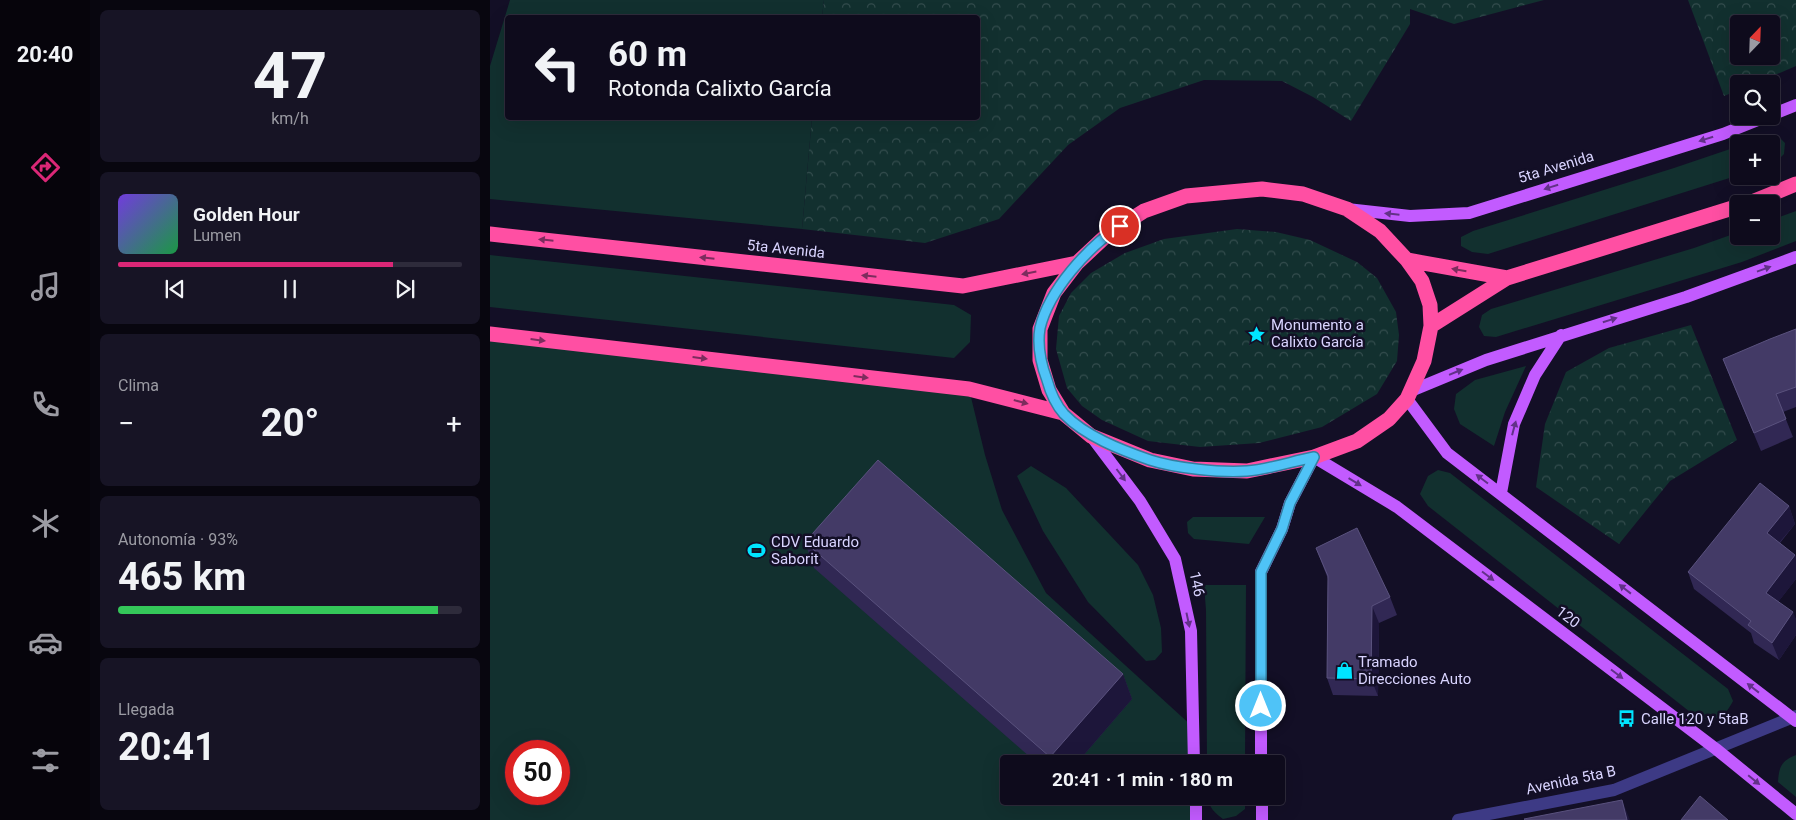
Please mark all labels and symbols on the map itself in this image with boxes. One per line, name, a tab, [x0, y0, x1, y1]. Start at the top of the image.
north arrow	[1730, 15, 1780, 65]
one-way arrow	[1698, 136, 1713, 144]
street label: 5ta Avenida	[1516, 147, 1596, 187]
one-way arrow	[1543, 184, 1558, 192]
pin	[1099, 205, 1141, 247]
one-way arrow	[1384, 210, 1400, 218]
one-way arrow	[538, 236, 554, 244]
street label: 5ta Avenida	[746, 236, 826, 262]
one-way arrow	[699, 254, 715, 262]
one-way arrow	[1450, 265, 1466, 273]
one-way arrow	[1757, 265, 1772, 273]
one-way arrow	[1022, 269, 1037, 277]
one-way arrow	[861, 272, 877, 280]
place label: Monumento a Calixto García	[1271, 316, 1364, 351]
one-way arrow	[1603, 316, 1618, 324]
place icon: Monumento a Calixto García	[1247, 324, 1267, 344]
one-way arrow	[531, 336, 547, 344]
one-way arrow	[692, 354, 708, 362]
one-way arrow	[1449, 368, 1463, 376]
one-way arrow	[854, 373, 870, 381]
one-way arrow	[1014, 399, 1029, 407]
one-way arrow	[1510, 421, 1518, 436]
one-way arrow	[1115, 468, 1126, 481]
one-way arrow	[1475, 474, 1489, 484]
one-way arrow	[1349, 478, 1362, 487]
place label: CDV Eduardo Saborit	[771, 533, 859, 568]
sports icon: CDV Eduardo Saborit	[747, 541, 767, 561]
street label: 146	[1186, 570, 1208, 598]
one-way arrow	[1481, 571, 1494, 582]
one-way arrow	[1619, 583, 1632, 594]
street label: 120	[1552, 602, 1584, 632]
one-way arrow	[1185, 613, 1193, 629]
place label: Tramado Direcciones Auto	[1358, 653, 1471, 688]
shop icon: Tramado Direcciones Auto	[1334, 661, 1354, 681]
one-way arrow	[1610, 669, 1624, 679]
position arrow	[1234, 679, 1286, 731]
one-way arrow	[1747, 683, 1760, 693]
bus stop icon: Calle 120 y 5taB	[1617, 709, 1637, 729]
place label: Calle 120 y 5taB	[1641, 710, 1749, 728]
speed limit sign: 50	[505, 740, 570, 805]
street label: Avenida 5ta B	[1524, 762, 1618, 798]
one-way arrow	[1747, 774, 1760, 785]

